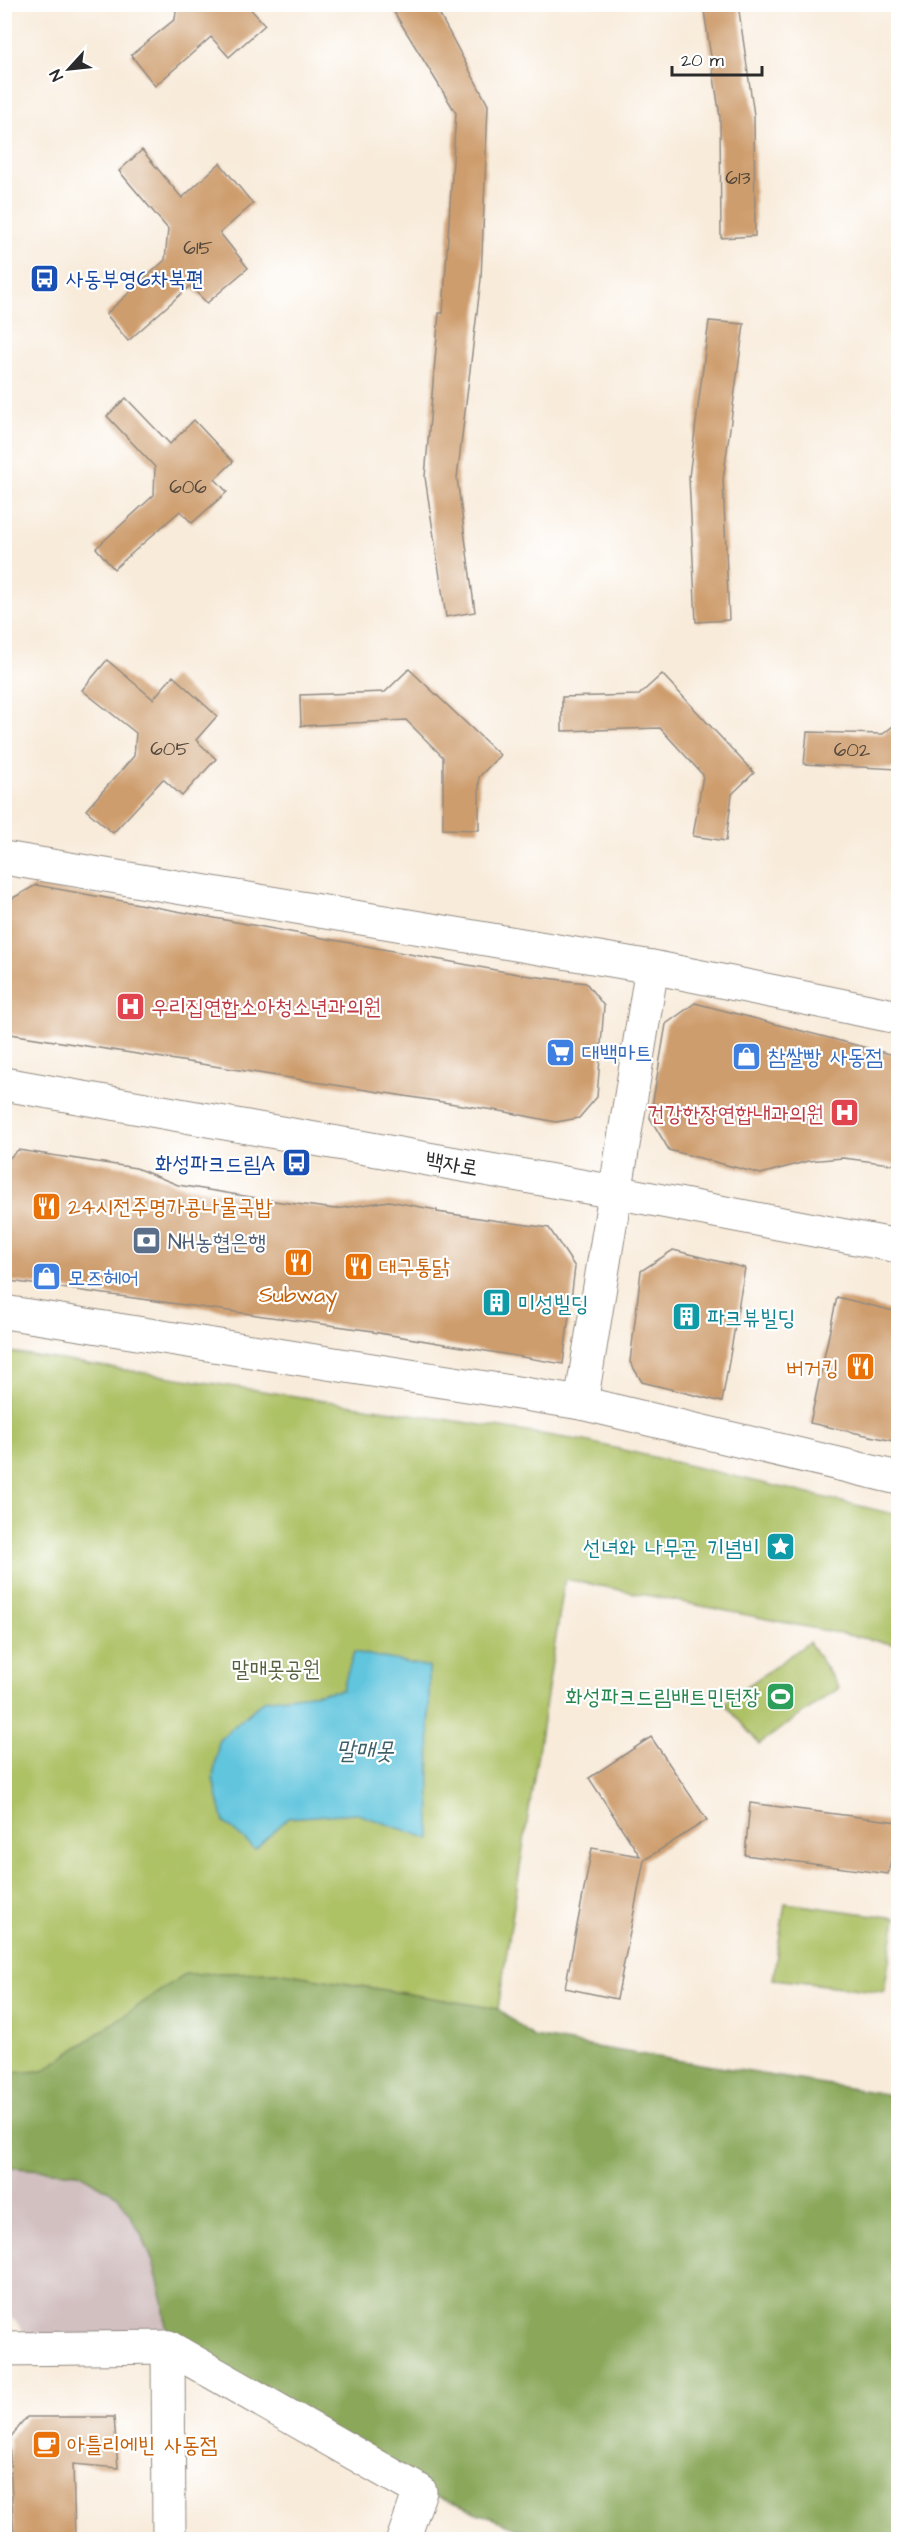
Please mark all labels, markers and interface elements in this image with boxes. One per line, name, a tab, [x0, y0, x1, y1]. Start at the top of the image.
north arrow	[39, 39, 99, 99]
scale bar	[672, 39, 762, 77]
text: 20 m	[681, 48, 724, 73]
text: N	[44, 66, 69, 85]
house number: 613	[725, 164, 751, 192]
house number: 615	[183, 234, 213, 262]
bus stop icon: 사동부영6차북편	[29, 262, 61, 294]
place label: 사동부영6차북편	[66, 264, 204, 295]
house number: 606	[169, 473, 207, 501]
house number: 605	[150, 735, 190, 763]
house number: 602	[834, 736, 871, 764]
hospital icon: 우리집연합소아청소년과의원	[114, 990, 146, 1022]
place label: 우리집연합소아청소년과의원	[151, 992, 381, 1023]
supermarket icon: 대백마트	[545, 1036, 577, 1068]
place label: 대백마트	[582, 1038, 653, 1069]
shop icon: 참쌀빵 사동점	[731, 1040, 763, 1072]
place label: 참쌀빵 사동점	[768, 1042, 883, 1073]
hospital icon: 건강한장연합내과의원	[829, 1097, 861, 1129]
place label: 건강한장연합내과의원	[647, 1099, 824, 1130]
street label: 백자로	[423, 1145, 481, 1184]
bus stop icon: 화성파크드림A	[280, 1147, 312, 1179]
place label: 화성파크드림A	[155, 1149, 275, 1180]
restaurant icon: 24시전주명가콩나물국밥	[31, 1190, 63, 1222]
place label: 24시전주명가콩나물국밥	[68, 1192, 273, 1223]
bank icon: NH농협은행	[131, 1225, 163, 1257]
place label: NH농협은행	[168, 1227, 266, 1258]
restaurant icon: Subway	[282, 1246, 314, 1278]
restaurant icon: 대구통닭	[342, 1250, 374, 1282]
place label: 대구통닭	[379, 1252, 450, 1283]
shop icon: 모즈헤어	[31, 1261, 63, 1293]
place label: 모즈헤어	[68, 1263, 139, 1294]
place label: Subway	[259, 1280, 337, 1312]
building icon: 미성빌딩	[481, 1287, 513, 1319]
place label: 미성빌딩	[518, 1289, 589, 1320]
building icon: 파크뷰빌딩	[670, 1301, 702, 1333]
place label: 파크뷰빌딩	[707, 1303, 796, 1334]
restaurant icon: 버거킹	[844, 1351, 876, 1383]
place label: 버거킹	[786, 1353, 839, 1384]
place icon: 선녀와 나무꾼 기념비	[765, 1531, 797, 1563]
place label: 선녀와 나무꾼 기념비	[583, 1533, 760, 1564]
park label: 말매못공원	[232, 1654, 320, 1685]
sports icon: 화성파크드림배트민턴장	[765, 1680, 797, 1712]
place label: 화성파크드림배트민턴장	[565, 1682, 760, 1713]
water label: 말매못	[336, 1734, 395, 1768]
cafe icon: 아틀리에빈 사동점	[30, 2428, 62, 2460]
place label: 아틀리에빈 사동점	[67, 2430, 217, 2461]

